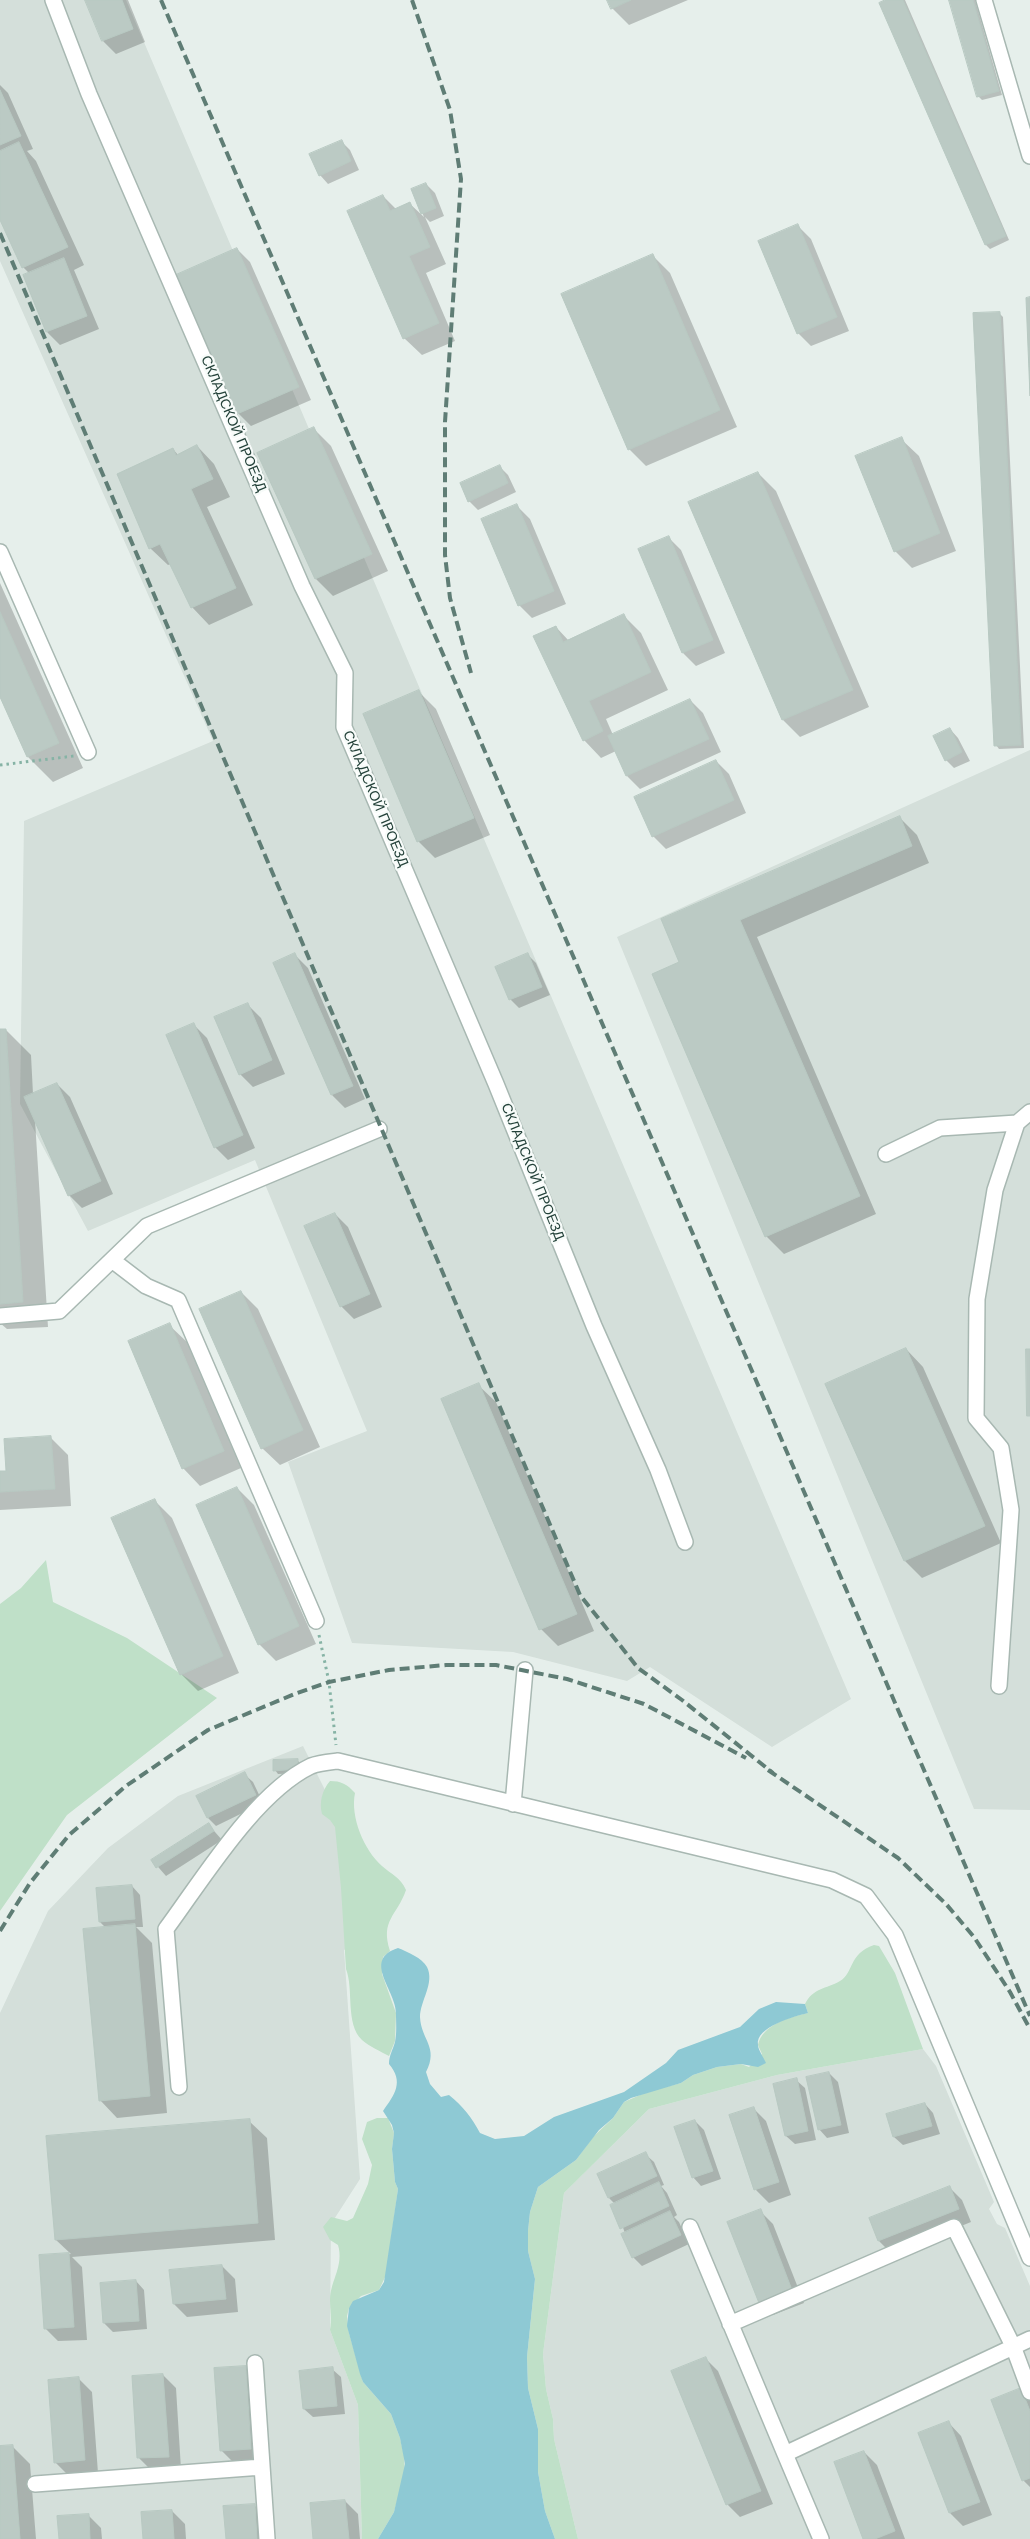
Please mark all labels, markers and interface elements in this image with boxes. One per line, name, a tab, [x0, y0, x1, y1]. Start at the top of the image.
street label: СКЛАДСКОЙ ПРОЕЗД	[197, 353, 269, 495]
street label: СКЛАДСКОЙ ПРОЕЗД	[339, 728, 411, 870]
street label: СКЛАДСКОЙ ПРОЕЗД	[497, 1101, 567, 1243]

